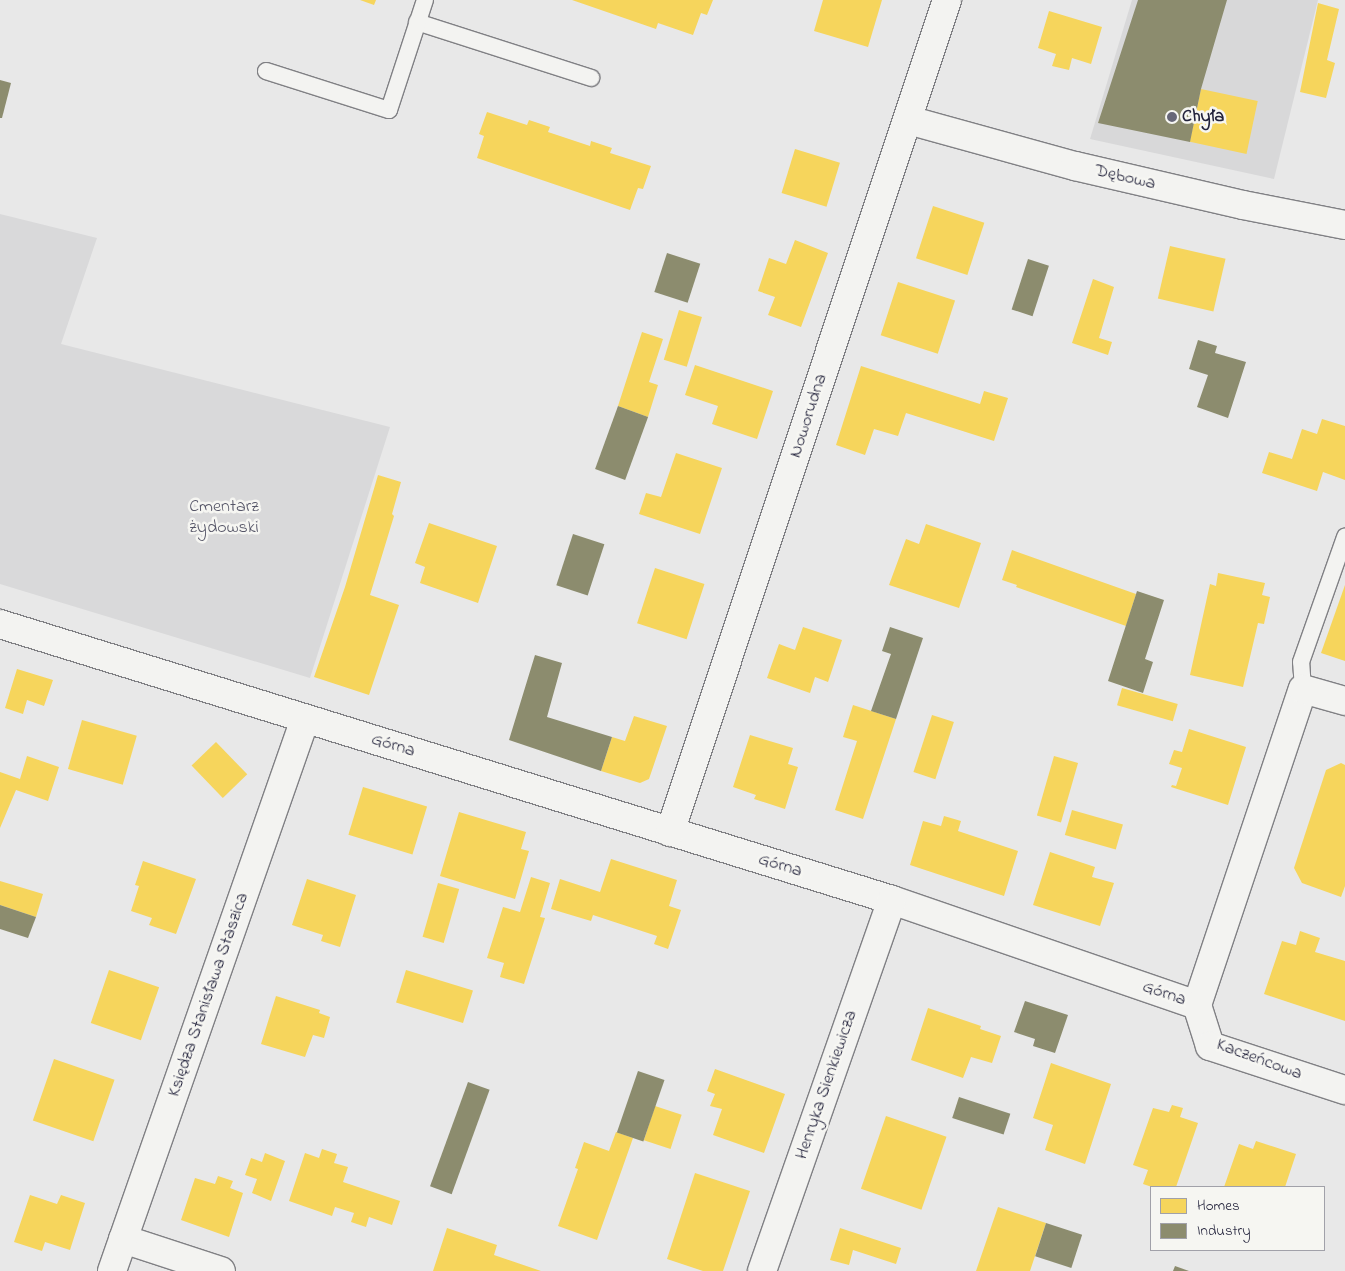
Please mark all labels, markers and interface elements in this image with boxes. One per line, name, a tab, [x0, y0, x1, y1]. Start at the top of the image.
place label: Chyła	[1182, 106, 1224, 128]
marker: Chyła	[1166, 111, 1178, 123]
street label: Dębowa	[1093, 161, 1157, 195]
street label: Noworudna	[785, 371, 833, 461]
park label: Cmentarz żydowski	[189, 497, 259, 540]
street label: Górna	[368, 729, 418, 763]
street label: Górna	[755, 849, 805, 883]
street label: Księdza Stanisława Staszica	[164, 890, 254, 1100]
street label: Górna	[1139, 976, 1189, 1012]
street label: Henryka Sienkiewicza	[791, 1008, 863, 1162]
street label: Kaczeńcowa	[1213, 1034, 1305, 1086]
legend	[1150, 1186, 1325, 1251]
text: Homes	[1197, 1195, 1240, 1217]
text: Industry	[1197, 1220, 1251, 1242]

